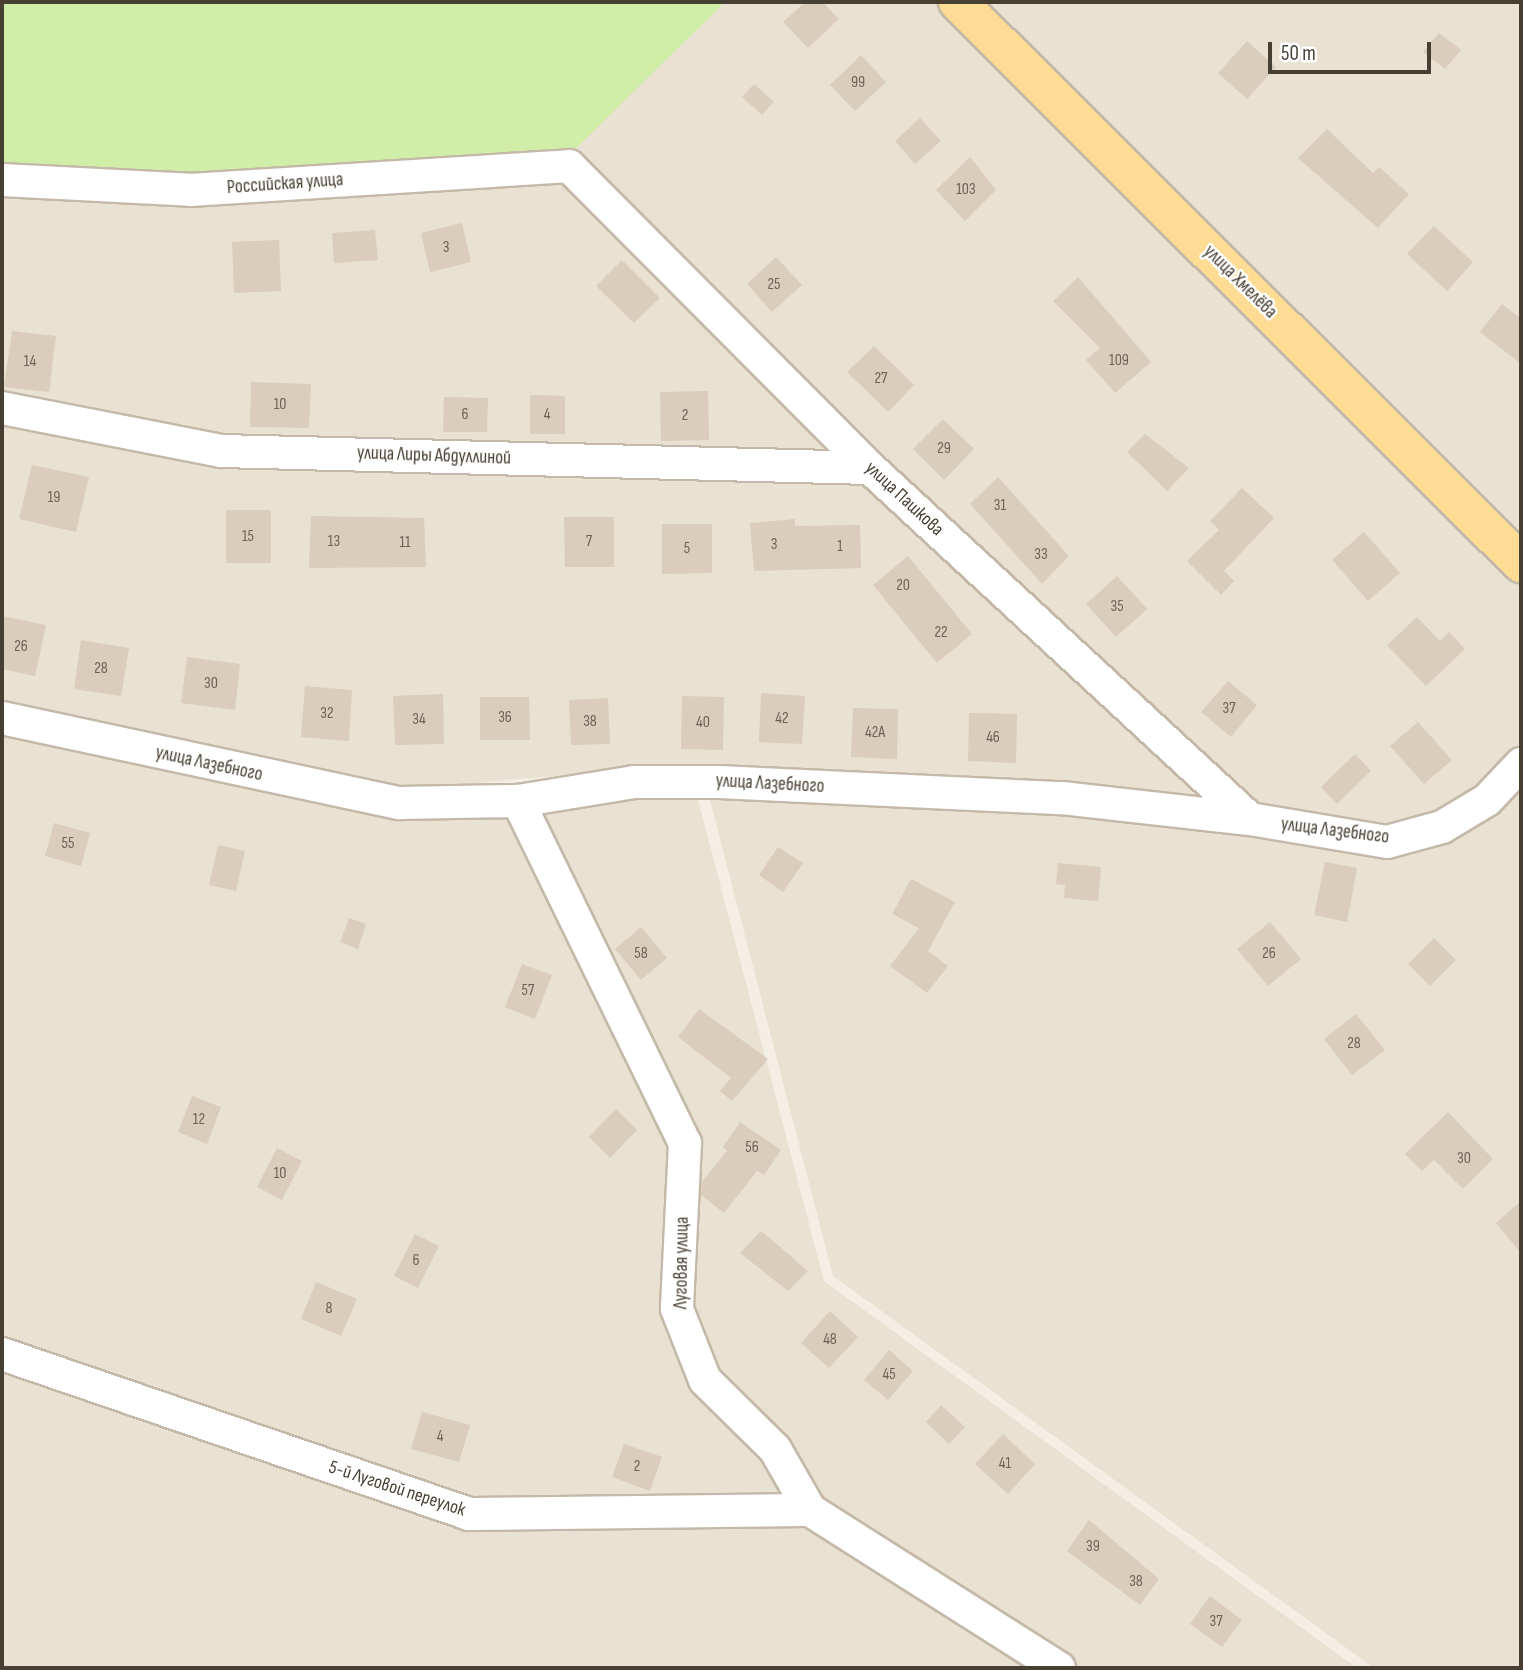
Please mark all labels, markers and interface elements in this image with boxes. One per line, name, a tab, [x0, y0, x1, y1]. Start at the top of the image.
scale bar	[1271, 28, 1434, 72]
text: 50 m	[1281, 41, 1316, 66]
house number: 99	[851, 73, 865, 93]
street label: Российская улица	[226, 169, 344, 199]
house number: 103	[956, 180, 976, 200]
house number: 3	[443, 238, 449, 258]
street label: улица Хмелёва	[1198, 240, 1282, 324]
house number: 25	[767, 275, 781, 295]
house number: 109	[1109, 351, 1129, 371]
house number: 14	[24, 352, 36, 372]
house number: 27	[874, 369, 888, 389]
house number: 10	[274, 395, 286, 415]
house number: 6	[461, 405, 469, 425]
house number: 4	[544, 405, 550, 425]
house number: 2	[682, 406, 688, 426]
house number: 29	[937, 439, 951, 459]
street label: улица Лиры Абдуллиной	[357, 442, 511, 470]
street label: улица Пашкова	[860, 457, 948, 541]
house number: 19	[48, 488, 60, 508]
house number: 31	[994, 496, 1006, 516]
house number: 15	[242, 527, 254, 547]
house number: 13	[328, 532, 340, 552]
house number: 7	[586, 532, 592, 552]
house number: 11	[399, 533, 411, 553]
house number: 3	[771, 535, 777, 555]
house number: 1	[837, 537, 843, 557]
house number: 5	[684, 539, 690, 559]
house number: 33	[1034, 545, 1048, 565]
house number: 20	[896, 576, 910, 596]
house number: 35	[1110, 597, 1124, 617]
house number: 22	[934, 623, 948, 643]
house number: 26	[14, 637, 28, 657]
house number: 28	[94, 659, 108, 679]
house number: 30	[204, 674, 218, 694]
house number: 37	[1222, 699, 1236, 719]
house number: 32	[320, 704, 334, 724]
house number: 36	[498, 708, 512, 728]
house number: 42	[775, 709, 789, 729]
house number: 34	[412, 710, 426, 730]
house number: 38	[583, 712, 597, 732]
house number: 40	[696, 713, 710, 733]
house number: 42А	[865, 723, 885, 743]
house number: 46	[986, 728, 1000, 748]
street label: улица Лазебного	[153, 742, 265, 786]
street label: улица Лазебного	[715, 770, 825, 798]
street label: улица Лазебного	[1280, 813, 1390, 849]
house number: 55	[62, 834, 74, 854]
house number: 58	[634, 944, 648, 964]
house number: 26	[1262, 944, 1276, 964]
house number: 57	[522, 981, 534, 1001]
house number: 28	[1347, 1034, 1361, 1054]
house number: 12	[193, 1110, 205, 1130]
house number: 56	[745, 1138, 759, 1158]
house number: 30	[1457, 1149, 1471, 1169]
house number: 10	[274, 1164, 286, 1184]
street label: Луговая улица	[670, 1217, 694, 1309]
house number: 6	[412, 1251, 420, 1271]
house number: 8	[325, 1299, 333, 1319]
house number: 48	[823, 1330, 837, 1350]
house number: 45	[882, 1365, 896, 1385]
house number: 4	[437, 1427, 443, 1447]
house number: 41	[999, 1454, 1011, 1474]
street label: 5-й Луговой переулок	[326, 1456, 468, 1522]
house number: 2	[634, 1457, 640, 1477]
house number: 39	[1086, 1537, 1100, 1557]
house number: 38	[1129, 1572, 1143, 1592]
house number: 37	[1209, 1612, 1223, 1632]

